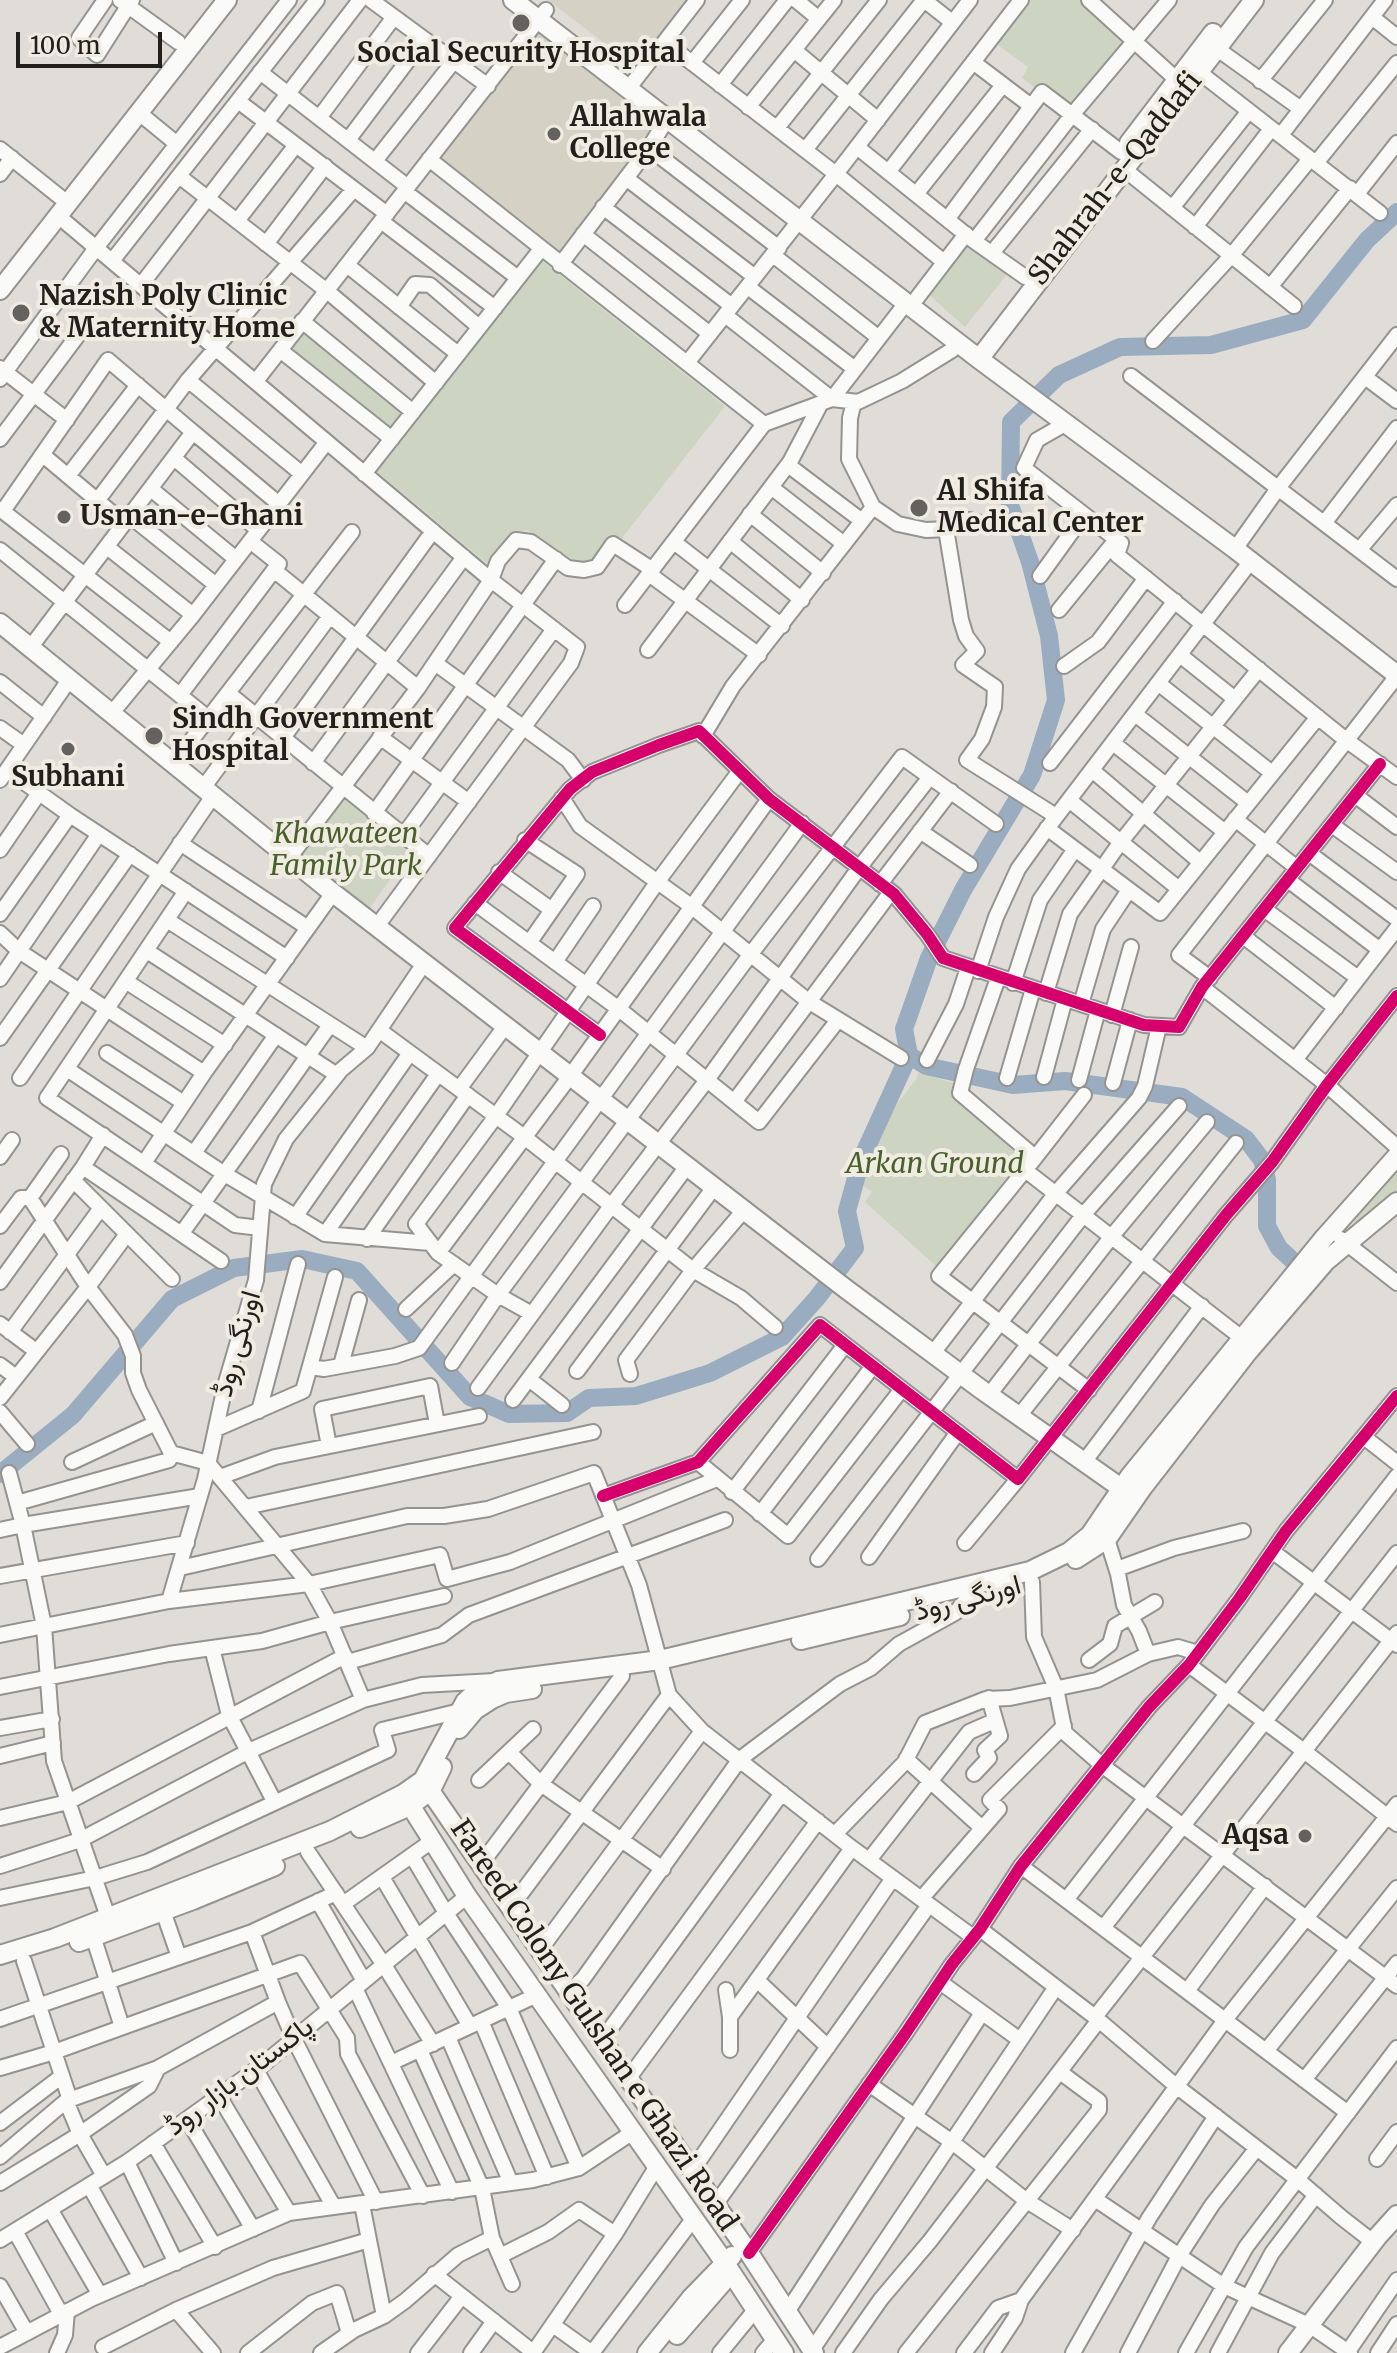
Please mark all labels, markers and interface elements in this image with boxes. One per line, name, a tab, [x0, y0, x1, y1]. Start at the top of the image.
marker: Social Security Hospital	[510, 12, 532, 34]
scale bar	[20, 16, 166, 66]
text: 100 m	[30, 30, 100, 61]
place label: Social Security Hospital	[357, 37, 685, 71]
street label: Shahrah-e-Qaddafi	[1022, 66, 1210, 292]
place label: Allahwala College	[570, 101, 707, 167]
marker: Allahwala College	[545, 125, 563, 143]
place label: Nazish Poly Clinic & Maternity Home	[39, 280, 295, 346]
marker: Nazish Poly Clinic & Maternity Home	[10, 302, 32, 324]
place label: Al Shifa Medical Center	[937, 475, 1144, 541]
marker: Al Shifa Medical Center	[908, 497, 930, 519]
place label: Usman-e-Ghani	[80, 500, 303, 534]
marker: Usman-e-Ghani	[55, 508, 73, 526]
place label: Sindh Government Hospital	[172, 703, 434, 769]
marker: Sindh Government Hospital	[143, 725, 165, 747]
marker: Subhani	[59, 740, 77, 758]
place label: Subhani	[11, 761, 125, 795]
park label: Khawateen Family Park	[270, 818, 422, 884]
park label: Arkan Ground	[846, 1148, 1024, 1182]
street label: اورنگی روڈ	[207, 1287, 269, 1401]
street label: اورنگی روڈ	[911, 1569, 1025, 1629]
street label: Fareed Colony Gulshan e Ghazi Road	[442, 1814, 744, 2238]
place label: Aqsa	[1222, 1819, 1289, 1853]
marker: Aqsa	[1296, 1827, 1314, 1845]
street label: پاکستان بازار روڈ	[159, 2010, 321, 2144]

